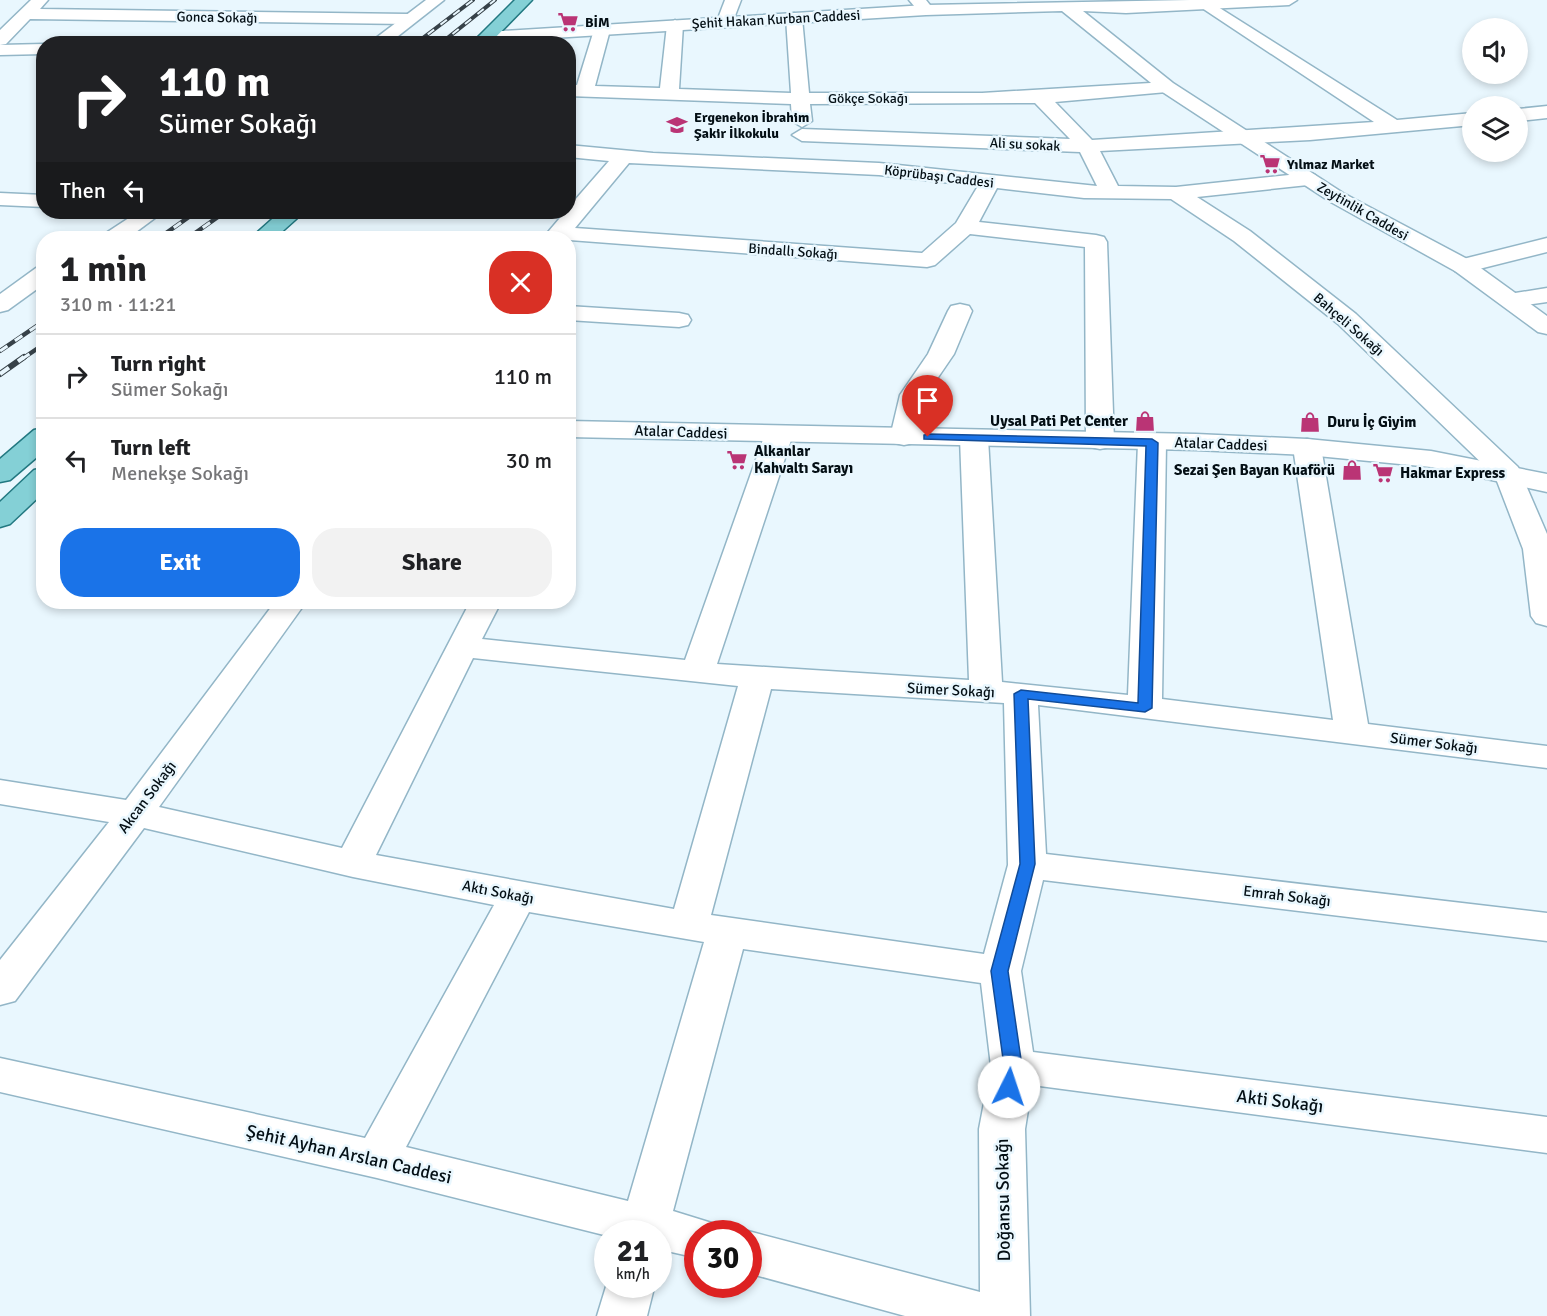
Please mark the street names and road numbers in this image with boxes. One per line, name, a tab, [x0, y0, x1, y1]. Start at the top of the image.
street label: Şehit Hakan Kurban Caddesi	[691, 7, 861, 32]
street label: Gonca Sokağı	[176, 8, 258, 27]
street label: Gökçe Sokağı	[828, 90, 908, 107]
street label: Ali su sokak	[989, 134, 1061, 155]
street label: Köprübaşı Caddesi	[883, 161, 995, 192]
street label: Zeytinlik Caddesi	[1314, 178, 1411, 244]
street label: Bindallı Sokağı	[748, 240, 838, 263]
street label: Bahçeli Sokağı	[1310, 289, 1387, 360]
street label: Atalar Caddesi	[634, 421, 728, 443]
street label: Atalar Caddesi	[1174, 433, 1268, 455]
street label: Sümer Sokağı	[907, 679, 995, 701]
street label: Sümer Sokağı	[1389, 729, 1479, 757]
street label: Akcan Sokağı	[114, 757, 180, 837]
street label: Aktı Sokağı	[461, 876, 535, 908]
street label: Emrah Sokağı	[1242, 882, 1332, 910]
street label: Akti Sokağı	[1235, 1085, 1325, 1117]
street label: Şehit Ayhan Arslan Caddesi	[244, 1120, 454, 1188]
street label: Doğansu Sokağı	[991, 1138, 1015, 1262]

